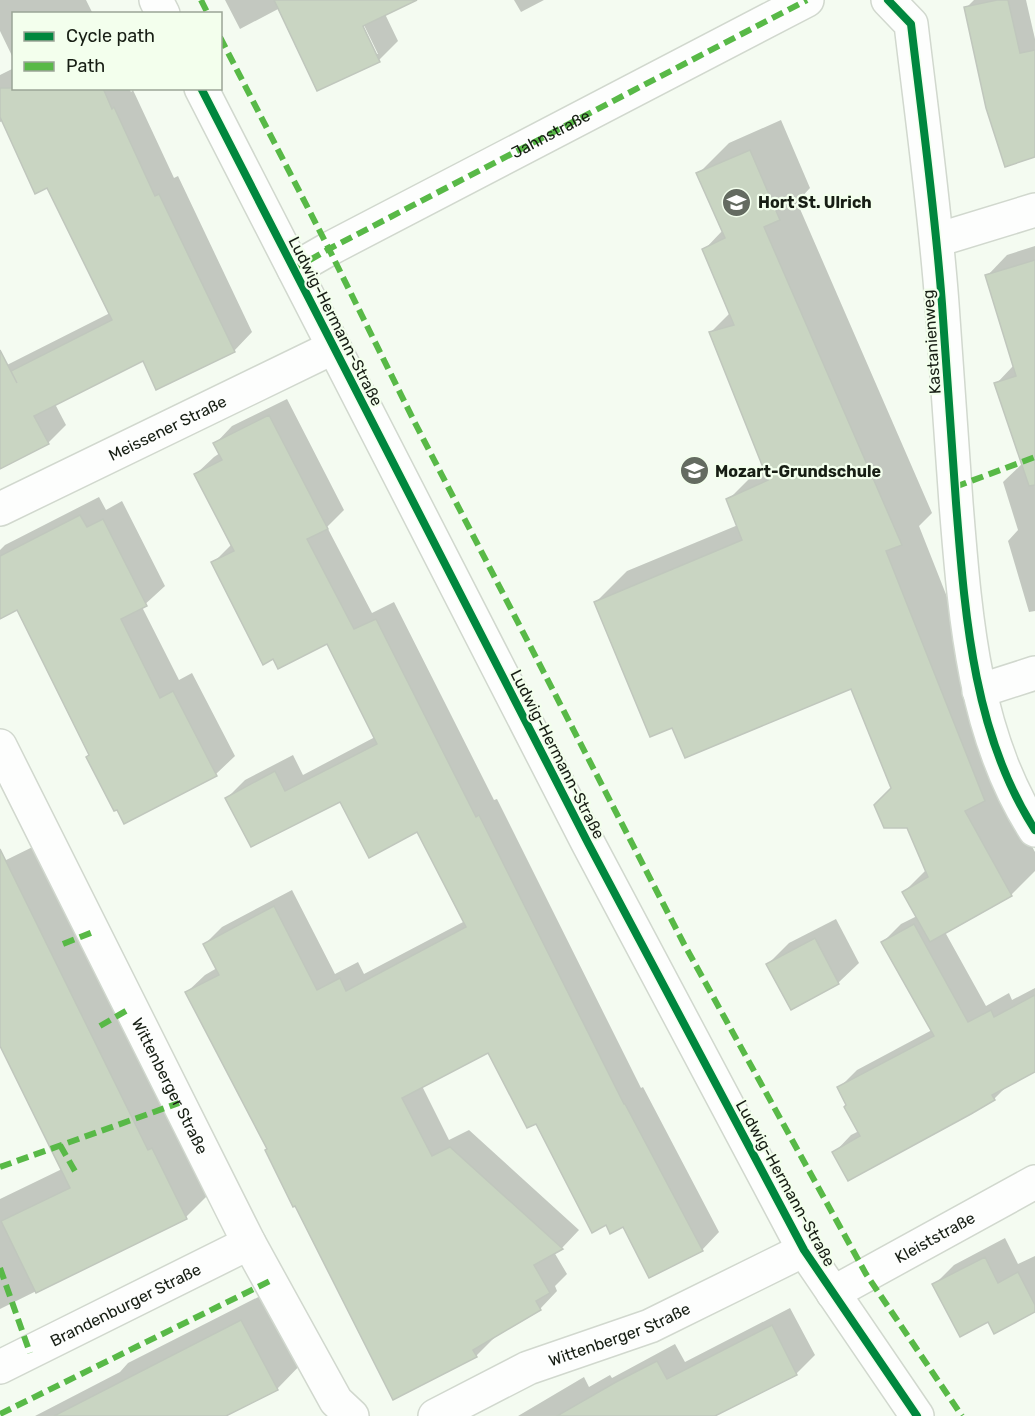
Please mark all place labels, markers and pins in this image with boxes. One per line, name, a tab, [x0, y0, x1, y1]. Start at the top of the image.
school or university icon: Hort St. Ulrich	[721, 186, 753, 218]
place label: Hort St. Ulrich	[758, 193, 872, 212]
school or university icon: Mozart-Grundschule	[678, 455, 710, 487]
place label: Mozart-Grundschule	[715, 462, 881, 481]

